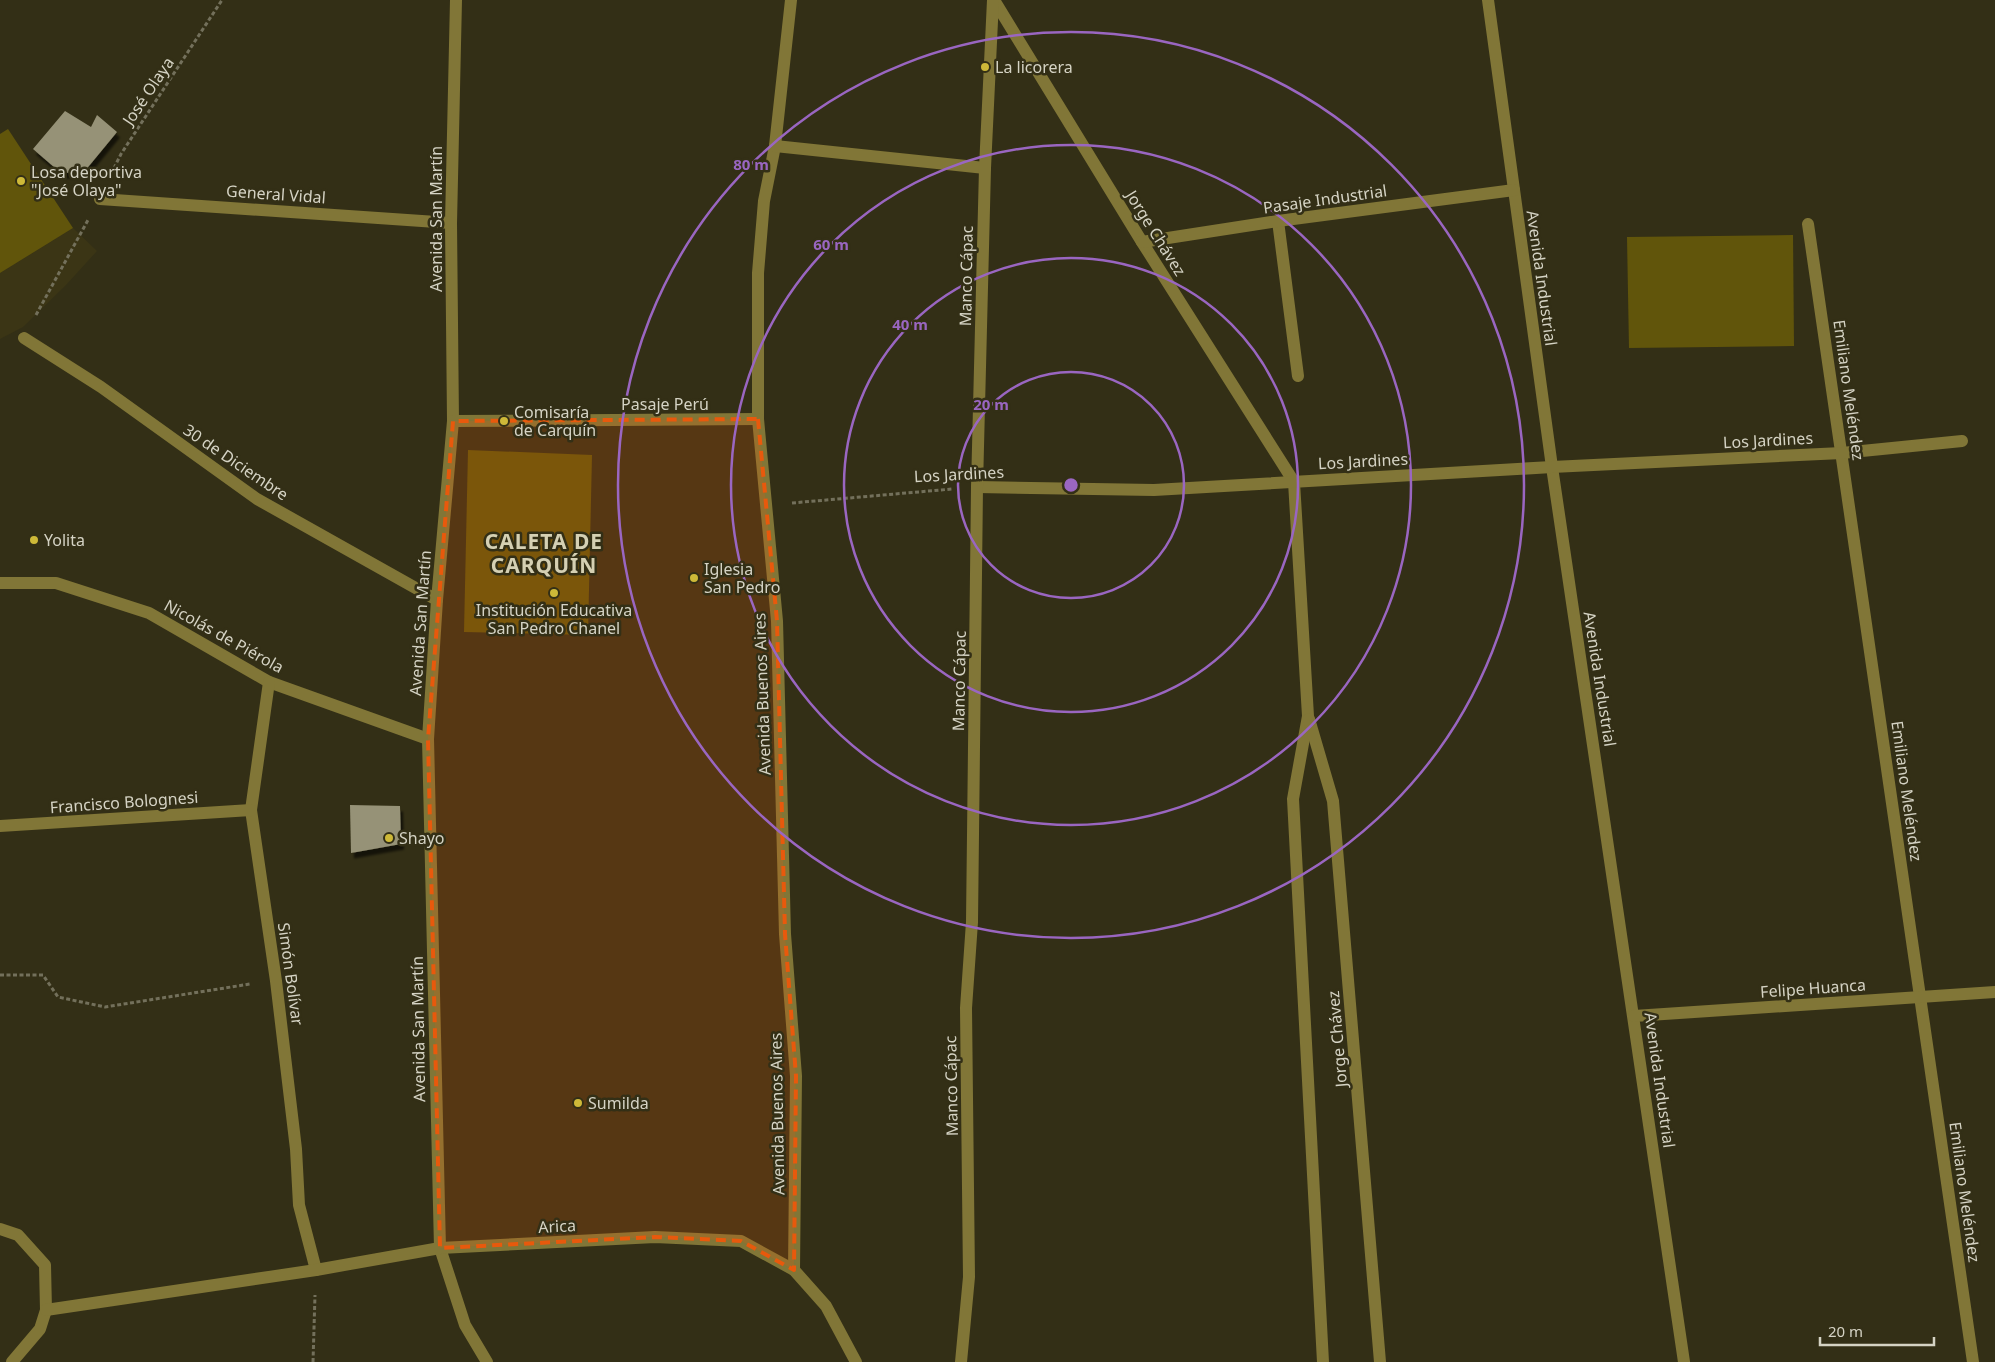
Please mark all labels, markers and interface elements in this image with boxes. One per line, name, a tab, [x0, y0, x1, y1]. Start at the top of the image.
street label: José Olaya	[116, 53, 179, 131]
place label: La licorera	[995, 56, 1073, 78]
marker: La licorera	[979, 61, 991, 73]
street label: Avenida San Martín	[425, 146, 447, 292]
text: 80 m	[733, 154, 769, 174]
place label: Losa deportiva "José Olaya"	[31, 161, 142, 201]
marker: Losa deportiva "José Olaya"	[15, 175, 27, 187]
street label: Pasaje Industrial	[1262, 179, 1388, 219]
street label: General Vidal	[225, 180, 327, 208]
street label: Jorge Chávez	[1120, 184, 1191, 280]
street label: Avenida Industrial	[1522, 209, 1562, 347]
street label: Manco Cápac	[954, 225, 978, 326]
text: 60 m	[813, 234, 849, 254]
text: 40 m	[892, 314, 928, 334]
street label: Emiliano Meléndez	[1828, 318, 1870, 462]
street label: Pasaje Perú	[621, 393, 709, 415]
text: 20 m	[973, 394, 1009, 414]
place label: Comisaría de Carquín	[514, 401, 596, 441]
marker: Comisaría de Carquín	[498, 415, 510, 427]
street label: 30 de Diciembre	[179, 419, 293, 505]
street label: Los Jardines	[1722, 427, 1814, 453]
street label: Los Jardines	[1317, 448, 1409, 474]
street label: Los Jardines	[913, 461, 1005, 487]
centre of rings	[1062, 476, 1080, 494]
district label: CALETA DE CARQUÍN	[485, 527, 603, 579]
place label: Yolita	[44, 529, 85, 551]
marker: Yolita	[28, 534, 40, 546]
street label: Avenida San Martín	[404, 549, 436, 697]
place label: Iglesia San Pedro	[704, 558, 780, 598]
marker: Iglesia San Pedro	[688, 572, 700, 584]
marker: Institución Educativa San Pedro Chanel	[548, 587, 560, 599]
street label: Nicolás de Piérola	[160, 594, 288, 678]
place label: Institución Educativa San Pedro Chanel	[476, 599, 632, 639]
street label: Avenida Industrial	[1578, 610, 1622, 748]
street label: Avenida Buenos Aires	[748, 612, 776, 776]
street label: Manco Cápac	[947, 630, 971, 731]
street label: Emiliano Meléndez	[1886, 719, 1928, 863]
street label: Francisco Bolognesi	[49, 786, 199, 818]
place label: Shayo	[399, 827, 445, 849]
marker: Shayo	[383, 832, 395, 844]
street label: Simón Bolívar	[273, 921, 309, 1027]
street label: Avenida San Martín	[406, 956, 430, 1102]
street label: Felipe Huanca	[1759, 973, 1867, 1003]
street label: Jorge Chávez	[1322, 990, 1352, 1090]
street label: Avenida Industrial	[1640, 1011, 1680, 1149]
street label: Avenida Buenos Aires	[765, 1033, 789, 1195]
street label: Manco Cápac	[939, 1035, 963, 1136]
place label: Sumilda	[588, 1092, 649, 1114]
marker: Sumilda	[572, 1097, 584, 1109]
street label: Emiliano Meléndez	[1944, 1120, 1986, 1264]
street label: Arica	[538, 1214, 576, 1238]
scale bar	[1820, 1314, 1934, 1346]
text: 20 m	[1828, 1321, 1863, 1341]

